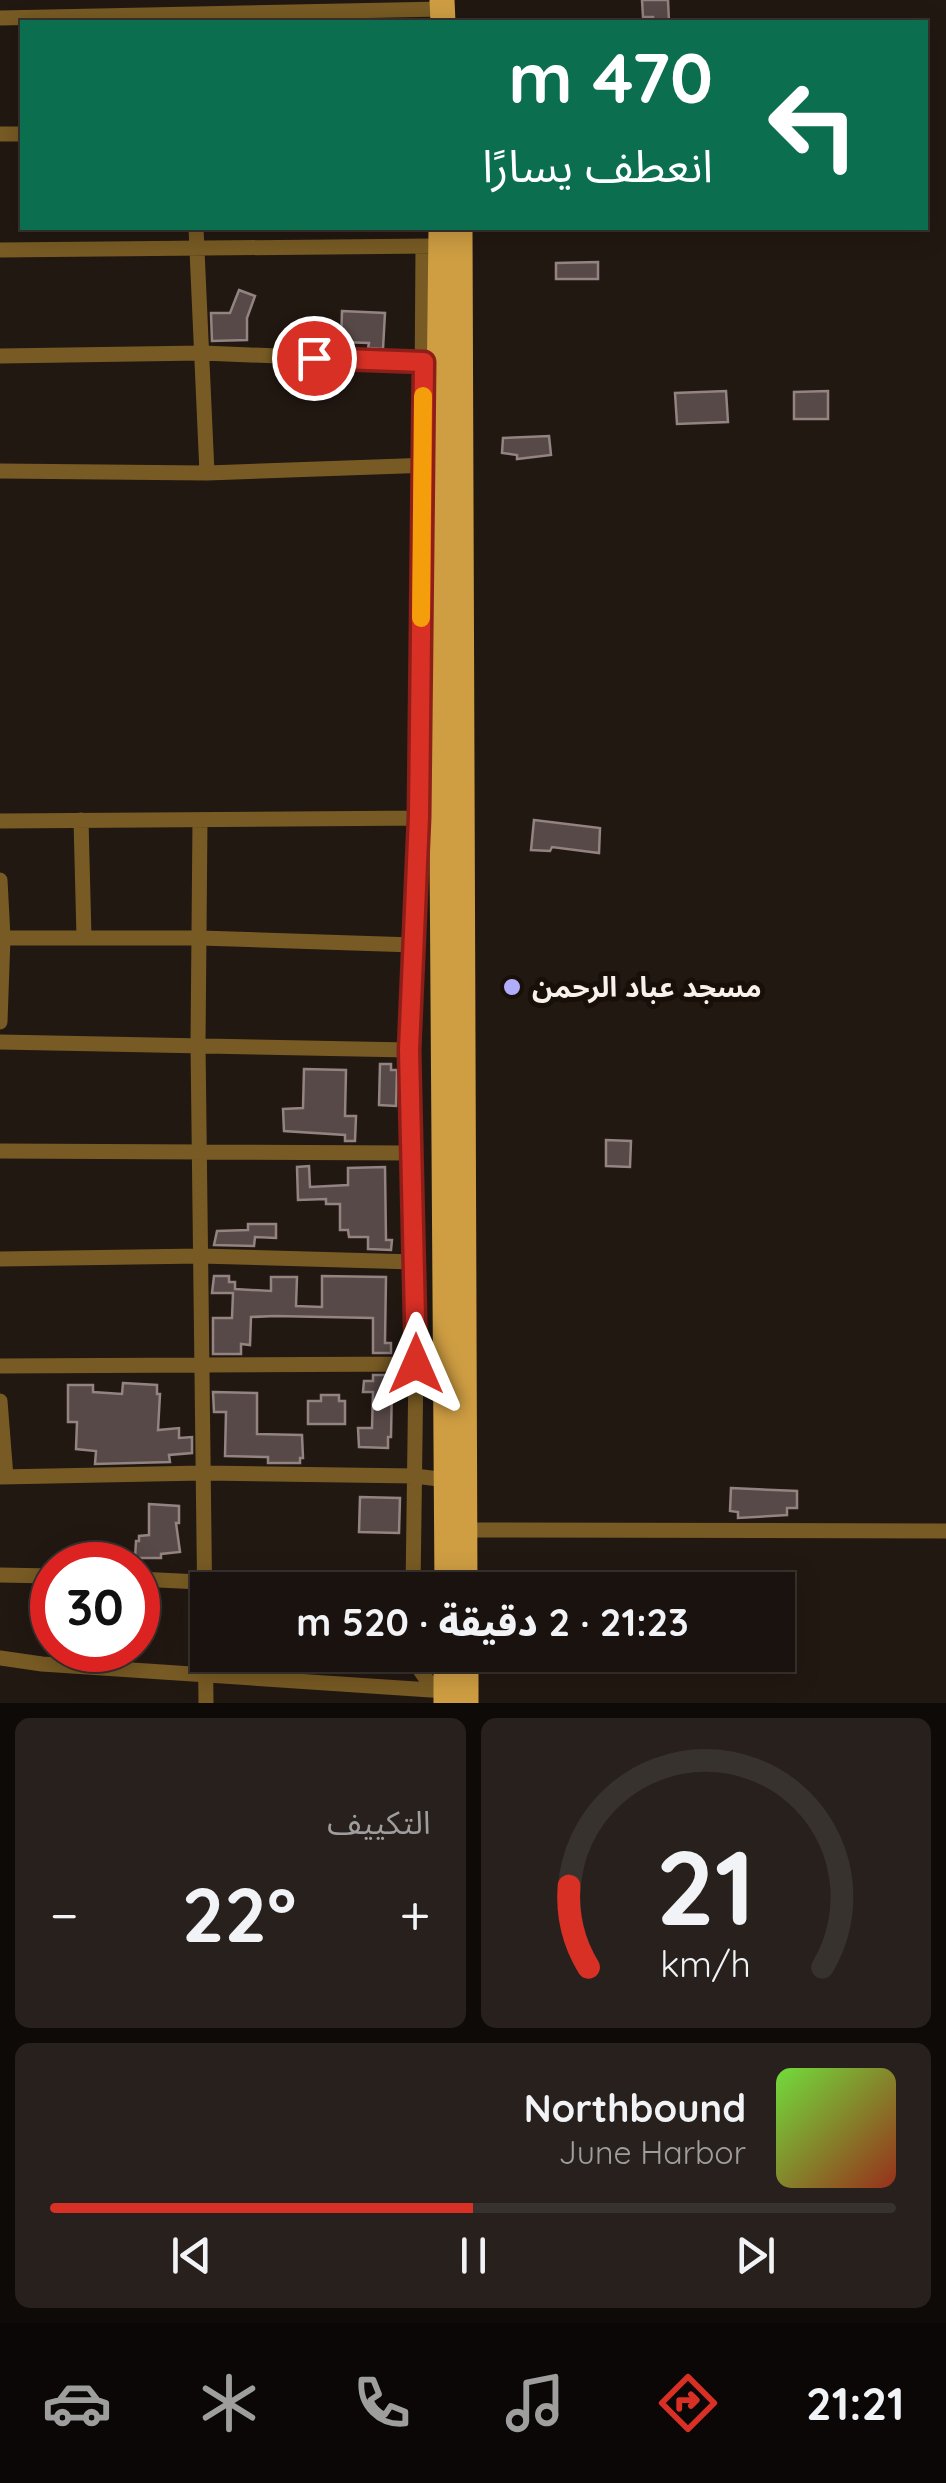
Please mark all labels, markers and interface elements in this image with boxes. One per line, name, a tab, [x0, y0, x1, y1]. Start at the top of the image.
text: 470 m	[508, 33, 713, 121]
icon: left	[748, 60, 878, 190]
text: انعطف يسارًا	[482, 137, 713, 193]
pin	[272, 316, 357, 401]
icon: arrive	[287, 331, 342, 386]
place label: مسجد عباد الرحمن	[532, 969, 762, 1004]
marker: مسجد عباد الرحمن	[501, 976, 523, 998]
position arrow	[364, 1312, 468, 1416]
speed limit sign: 30	[30, 1542, 160, 1672]
text: 21:23 · 2 دقيقة · 520 m	[296, 1598, 689, 1646]
text: التكييف	[327, 1802, 431, 1842]
text: 21	[656, 1821, 756, 1951]
text: 22°	[182, 1867, 296, 1961]
text: −	[50, 1880, 79, 1949]
text: +	[400, 1880, 431, 1949]
text: km/h	[660, 1941, 751, 1986]
text: Northbound	[524, 2084, 746, 2132]
text: June Harbor	[558, 2132, 746, 2172]
icon: previous	[164, 2228, 219, 2283]
icon: pause	[446, 2228, 501, 2283]
icon: next	[728, 2228, 783, 2283]
icon: car	[42, 2368, 112, 2438]
icon: climate	[194, 2368, 264, 2438]
icon: phone	[347, 2368, 417, 2438]
icon: music	[500, 2368, 570, 2438]
icon: directions	[653, 2368, 723, 2438]
text: 21:21	[806, 2375, 905, 2431]

